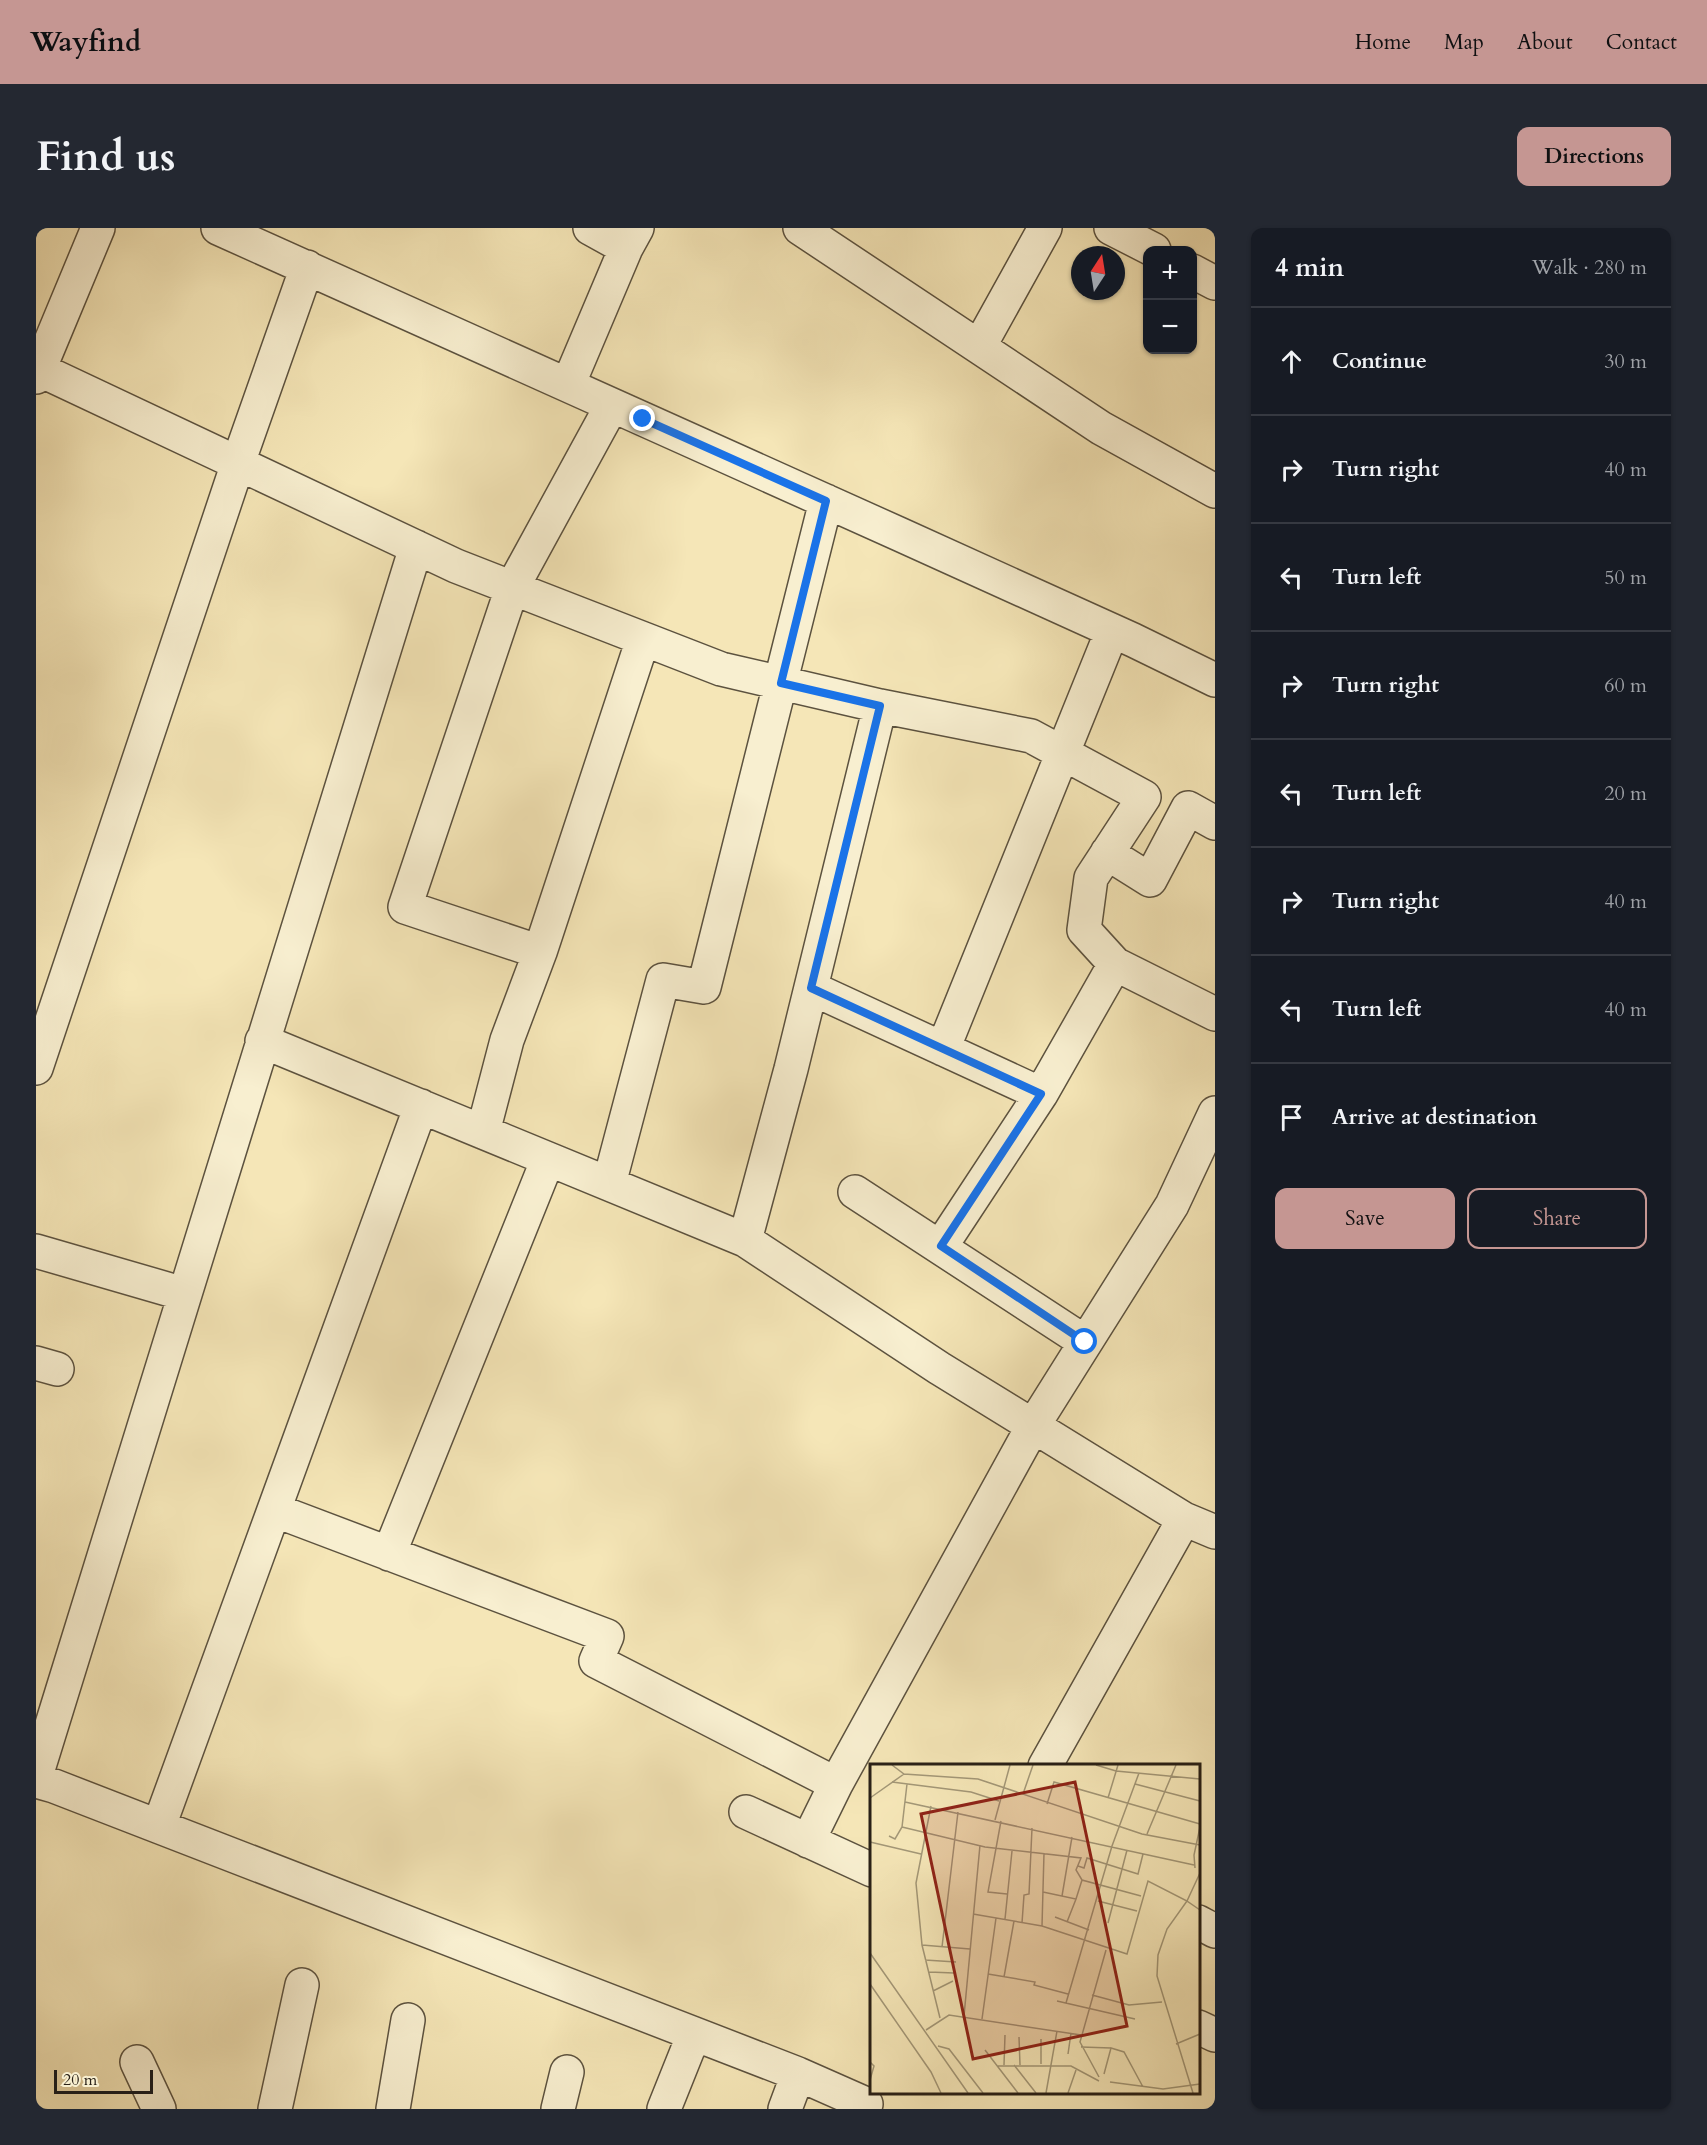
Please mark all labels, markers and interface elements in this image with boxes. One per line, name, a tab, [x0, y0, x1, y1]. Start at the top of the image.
text: Wayfind	[30, 23, 141, 61]
text: Home	[1355, 28, 1411, 57]
text: Map	[1444, 28, 1484, 57]
text: About	[1517, 28, 1573, 57]
text: Contact	[1606, 28, 1677, 57]
button: Directions	[1517, 127, 1671, 186]
text: Find us	[36, 128, 176, 185]
north arrow	[1071, 246, 1125, 300]
map controls	[1143, 246, 1197, 354]
button: +	[1143, 246, 1197, 300]
text: 4 min	[1275, 250, 1344, 285]
text: Walk · 280 m	[1532, 254, 1647, 281]
button: −	[1143, 300, 1197, 354]
icon: ahead	[1275, 345, 1308, 378]
text: Continue	[1332, 346, 1427, 376]
text: 30 m	[1604, 348, 1647, 375]
route end	[629, 405, 655, 431]
icon: right	[1275, 453, 1308, 486]
text: Turn right	[1332, 454, 1439, 484]
text: 40 m	[1604, 456, 1647, 483]
icon: left	[1275, 561, 1308, 594]
text: Turn left	[1332, 562, 1421, 592]
text: 50 m	[1604, 564, 1647, 591]
icon: right	[1275, 669, 1308, 702]
text: Turn right	[1332, 670, 1439, 700]
text: 60 m	[1604, 672, 1647, 699]
icon: left	[1275, 777, 1308, 810]
text: Turn left	[1332, 778, 1421, 808]
text: 20 m	[1604, 780, 1647, 807]
icon: right	[1275, 885, 1308, 918]
text: Turn right	[1332, 886, 1439, 916]
text: 40 m	[1604, 888, 1647, 915]
icon: left	[1275, 993, 1308, 1026]
text: Turn left	[1332, 994, 1421, 1024]
text: 40 m	[1604, 996, 1647, 1023]
icon: arrive	[1275, 1101, 1308, 1134]
text: Arrive at destination	[1332, 1102, 1537, 1132]
button: Save	[1275, 1188, 1455, 1249]
button: Share	[1467, 1188, 1647, 1249]
route start	[1071, 1328, 1097, 1354]
inset map	[870, 1764, 1200, 2094]
scale bar	[54, 2067, 153, 2094]
text: 20 m	[63, 2069, 97, 2091]

